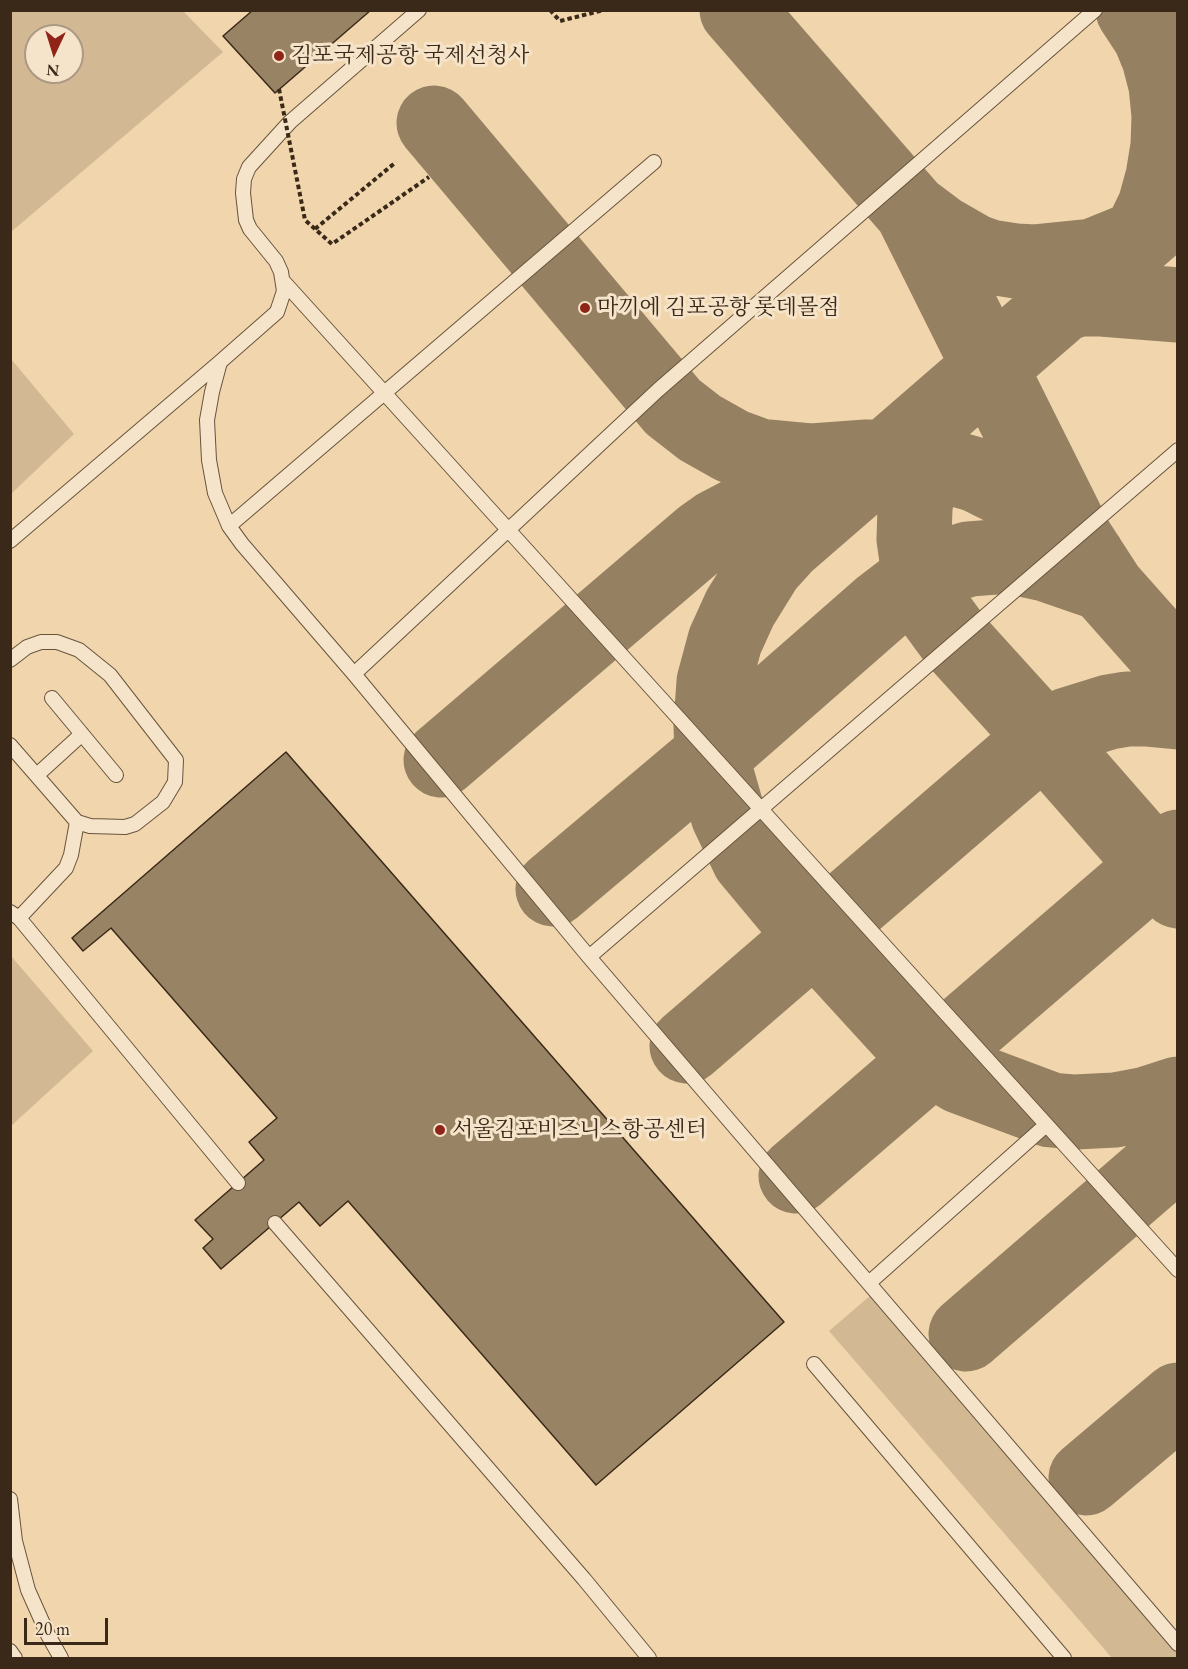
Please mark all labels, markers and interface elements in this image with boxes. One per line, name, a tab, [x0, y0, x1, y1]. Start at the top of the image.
north arrow	[24, 24, 84, 84]
place label: 김포국제공항 국제선청사	[291, 43, 529, 69]
marker: 김포국제공항 국제선청사	[272, 49, 286, 63]
text: N	[46, 60, 60, 81]
place label: 마끼에 김포공항 롯데몰점	[597, 295, 840, 321]
marker: 마끼에 김포공항 롯데몰점	[578, 301, 592, 315]
place label: 서울김포비즈니스항공센터	[452, 1117, 707, 1143]
marker: 서울김포비즈니스항공센터	[433, 1123, 447, 1137]
scale bar	[27, 1606, 111, 1644]
text: 20 m	[35, 1617, 70, 1640]

